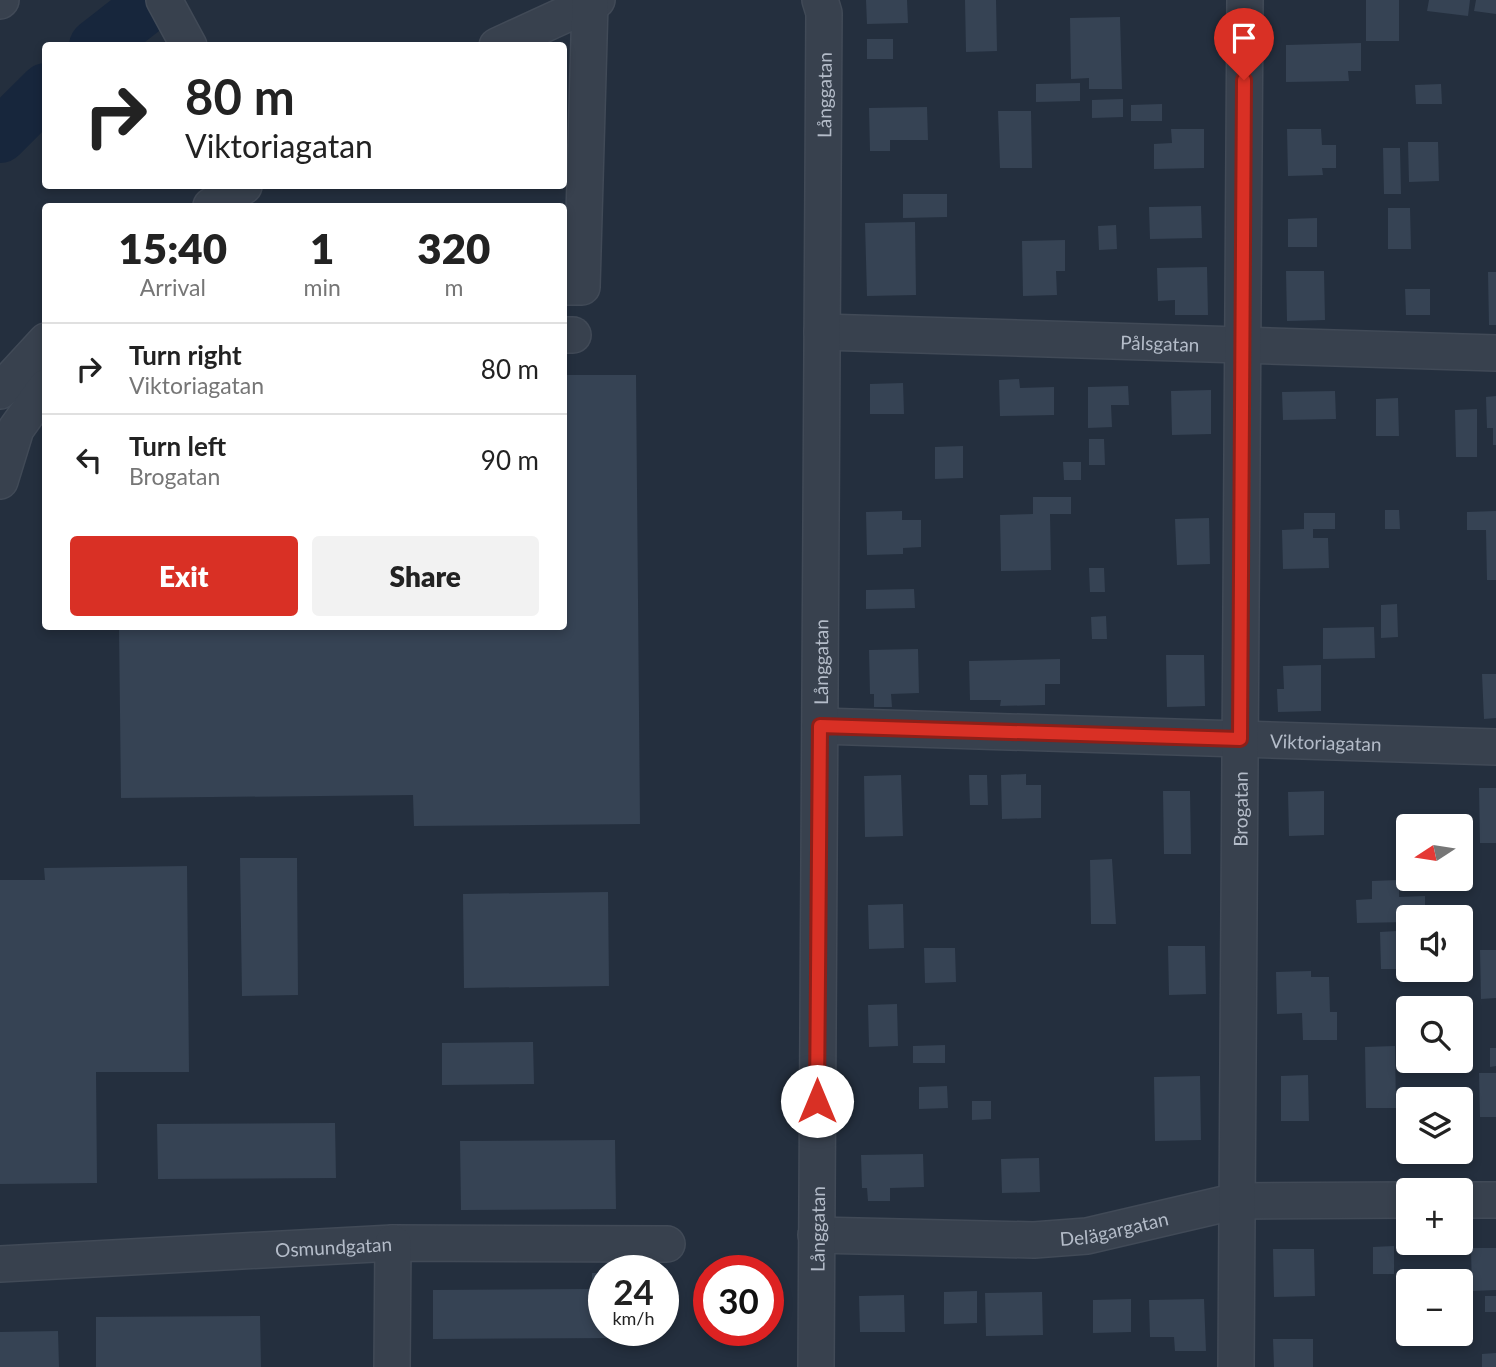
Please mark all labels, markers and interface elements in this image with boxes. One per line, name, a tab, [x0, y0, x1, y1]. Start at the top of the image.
pin	[1214, 8, 1274, 80]
icon: arrive	[1225, 19, 1263, 57]
street label: Långgatan	[812, 52, 835, 138]
text: 80 m	[185, 67, 295, 125]
icon: right	[70, 70, 161, 161]
text: Viktoriagatan	[185, 126, 373, 165]
text: 15:40	[119, 223, 227, 273]
text: 1	[310, 223, 334, 273]
text: 320	[417, 223, 490, 273]
text: Arrival	[140, 273, 206, 301]
text: min	[304, 273, 341, 301]
text: m	[444, 273, 463, 301]
street label: Pålsgatan	[1120, 330, 1200, 355]
text: Turn right	[129, 339, 242, 371]
icon: right	[70, 350, 108, 388]
text: 80 m	[481, 353, 539, 385]
text: Viktoriagatan	[129, 371, 264, 399]
text: Turn left	[129, 430, 226, 462]
icon: left	[70, 441, 108, 479]
text: 90 m	[481, 444, 539, 476]
text: Brogatan	[129, 462, 220, 490]
button: Exit	[70, 536, 298, 616]
button: Share	[312, 536, 539, 616]
street label: Långgatan	[808, 619, 832, 705]
street label: Viktoriagatan	[1270, 728, 1382, 755]
street label: Brogatan	[1228, 771, 1251, 847]
north arrow	[1396, 814, 1474, 891]
map controls	[1396, 814, 1473, 1346]
button: sound	[1396, 905, 1473, 982]
button: search	[1396, 996, 1473, 1073]
position arrow	[780, 1064, 854, 1138]
button: layers	[1396, 1087, 1473, 1164]
button: +	[1396, 1178, 1473, 1255]
street label: Långgatan	[805, 1186, 829, 1272]
street label: Delägargatan	[1059, 1206, 1170, 1250]
street label: Osmundgatan	[275, 1232, 392, 1261]
speed limit sign: 30	[693, 1255, 784, 1346]
button: −	[1396, 1269, 1473, 1346]
text: 24	[613, 1270, 654, 1312]
text: km/h	[612, 1307, 655, 1329]

